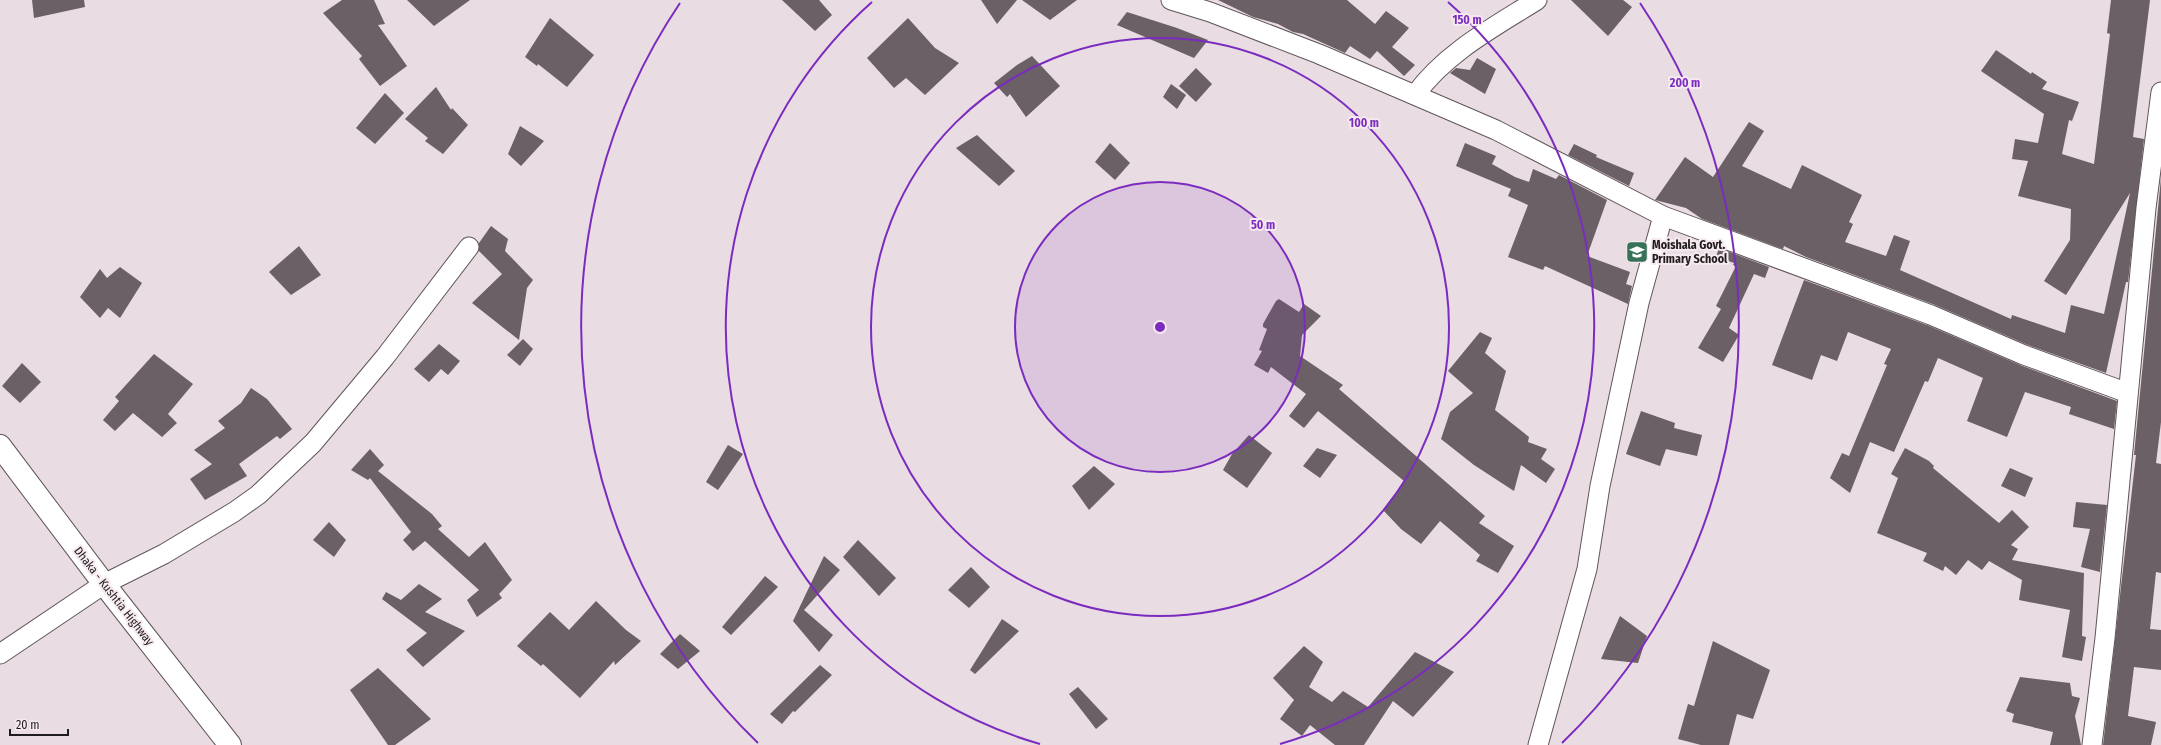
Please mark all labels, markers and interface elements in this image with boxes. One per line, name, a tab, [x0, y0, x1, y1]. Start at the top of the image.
text: 150 m	[1452, 13, 1482, 27]
text: 200 m	[1669, 76, 1700, 90]
text: 100 m	[1349, 116, 1379, 130]
text: 50 m	[1251, 218, 1275, 232]
place label: Moishala Govt. Primary School	[1652, 238, 1728, 266]
school or university icon: Moishala Govt. Primary School	[1624, 239, 1650, 265]
centre of rings	[1153, 320, 1167, 334]
street label: Dhaka - Kushtia Highway	[71, 544, 157, 649]
scale bar	[10, 711, 68, 737]
text: 20 m	[16, 718, 40, 732]

